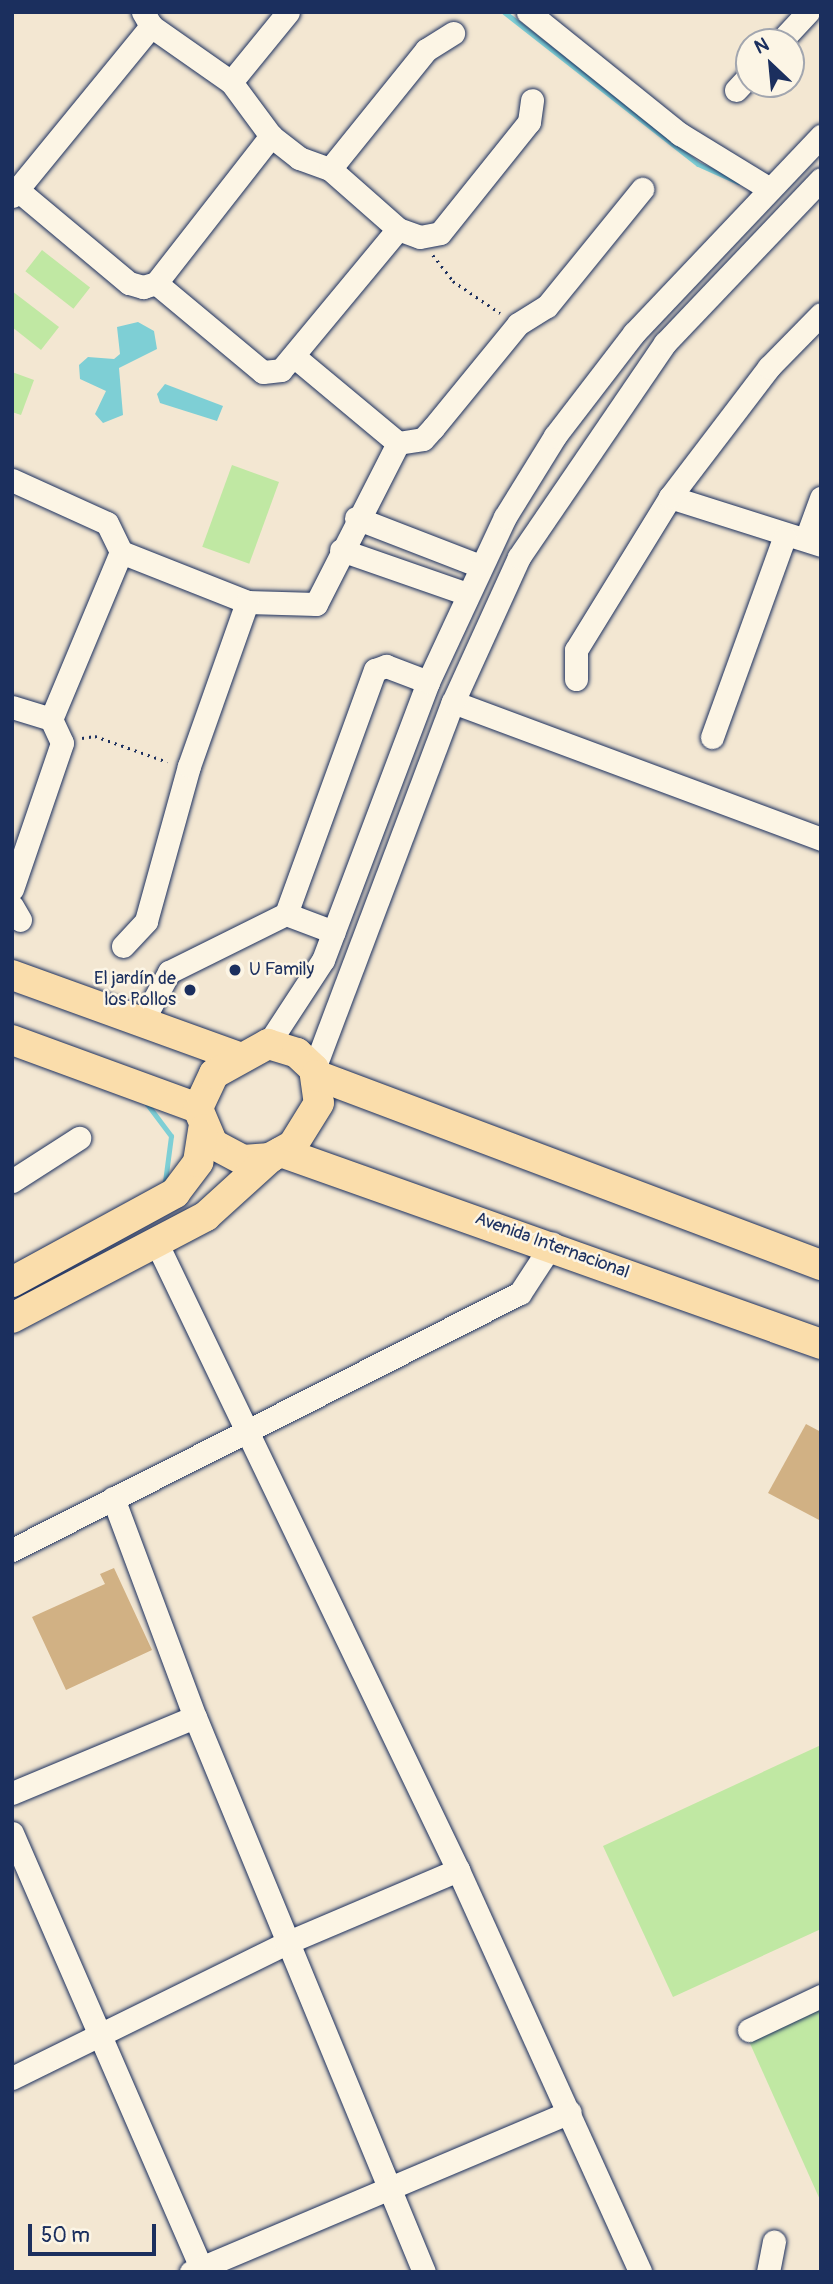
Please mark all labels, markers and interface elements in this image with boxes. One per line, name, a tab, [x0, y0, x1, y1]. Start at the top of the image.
north arrow	[735, 28, 805, 98]
text: N	[751, 32, 773, 60]
place label: U Family	[249, 959, 314, 981]
marker: U Family	[227, 962, 243, 978]
place label: El jardín de los Pollos	[94, 969, 176, 1012]
marker: El jardín de los Pollos	[182, 982, 198, 998]
street label: Avenida Internacional	[472, 1208, 632, 1284]
scale bar	[32, 2210, 159, 2254]
text: 50 m	[41, 2222, 90, 2249]

